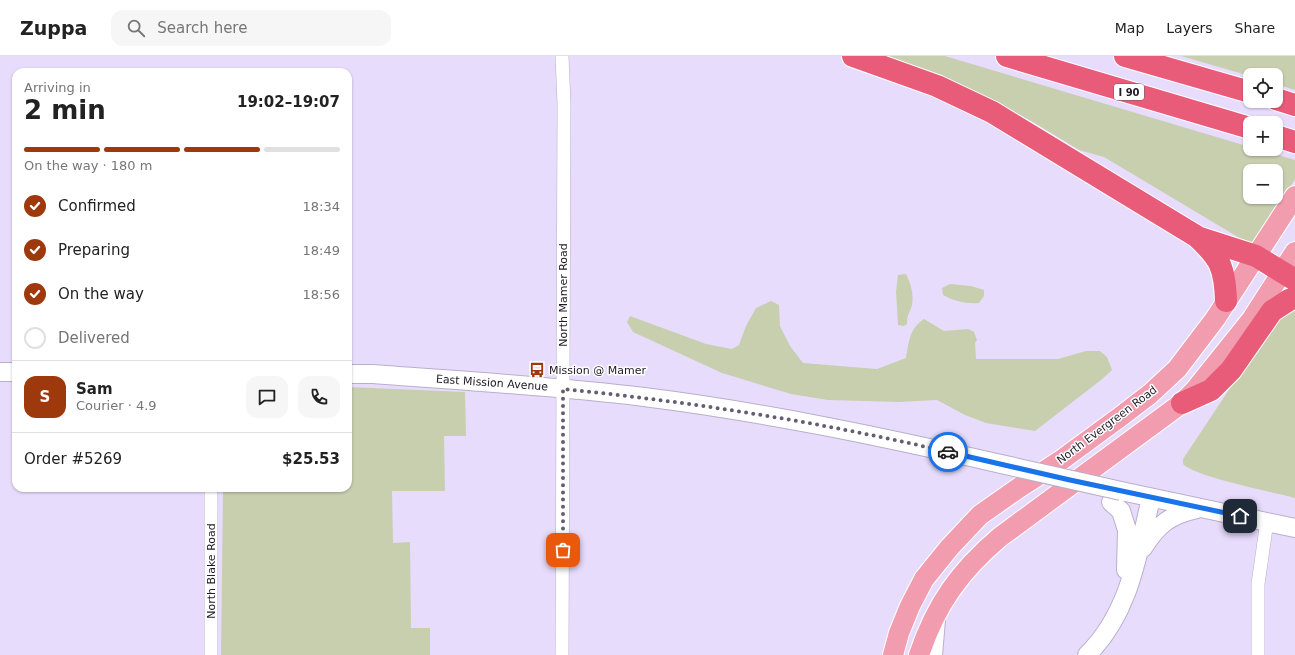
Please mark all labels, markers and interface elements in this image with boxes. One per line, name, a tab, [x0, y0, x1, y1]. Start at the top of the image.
search box	[111, 10, 391, 46]
text: Zuppa	[20, 17, 87, 39]
icon: search	[125, 17, 147, 39]
text: Search here	[157, 19, 247, 37]
text: Map	[1115, 20, 1144, 36]
text: Layers	[1166, 20, 1213, 36]
text: Share	[1235, 20, 1275, 36]
map controls	[1243, 68, 1283, 204]
button: locate	[1243, 68, 1283, 108]
text: Arriving in	[24, 80, 91, 95]
road number: I 90	[1114, 84, 1144, 100]
text: 19:02–19:07	[237, 93, 340, 111]
text: 2 min	[24, 95, 106, 125]
button: +	[1243, 116, 1283, 156]
text: On the way · 180 m	[24, 158, 152, 173]
button: −	[1243, 164, 1283, 204]
icon: check	[24, 195, 46, 217]
text: Confirmed	[58, 197, 136, 215]
text: 18:34	[303, 199, 340, 214]
icon: check	[24, 239, 46, 261]
text: Preparing	[58, 241, 130, 259]
text: 18:49	[303, 243, 340, 258]
street label: North Mamer Road	[557, 243, 570, 347]
icon: check	[24, 283, 46, 305]
text: On the way	[58, 285, 144, 303]
text: 18:56	[303, 287, 340, 302]
text: Delivered	[58, 329, 130, 347]
bus stop icon: Mission @ Mamer	[528, 361, 546, 379]
place label: Mission @ Mamer	[549, 364, 646, 377]
street label: East Mission Avenue	[435, 373, 549, 393]
button: chat	[246, 376, 288, 418]
button: phone	[298, 376, 340, 418]
text: Sam	[76, 380, 113, 398]
street label: North Evergreen Road	[1054, 383, 1160, 467]
text: S	[40, 388, 50, 406]
text: Courier · 4.9	[76, 398, 157, 413]
courier	[928, 432, 968, 472]
icon: car	[937, 441, 959, 463]
text: Order #5269	[24, 450, 122, 468]
text: $25.53	[282, 450, 340, 468]
pin	[1223, 499, 1257, 533]
icon: home	[1229, 505, 1251, 527]
street label: North Blake Road	[205, 523, 218, 619]
pin	[546, 533, 580, 567]
icon: bag	[552, 539, 574, 561]

